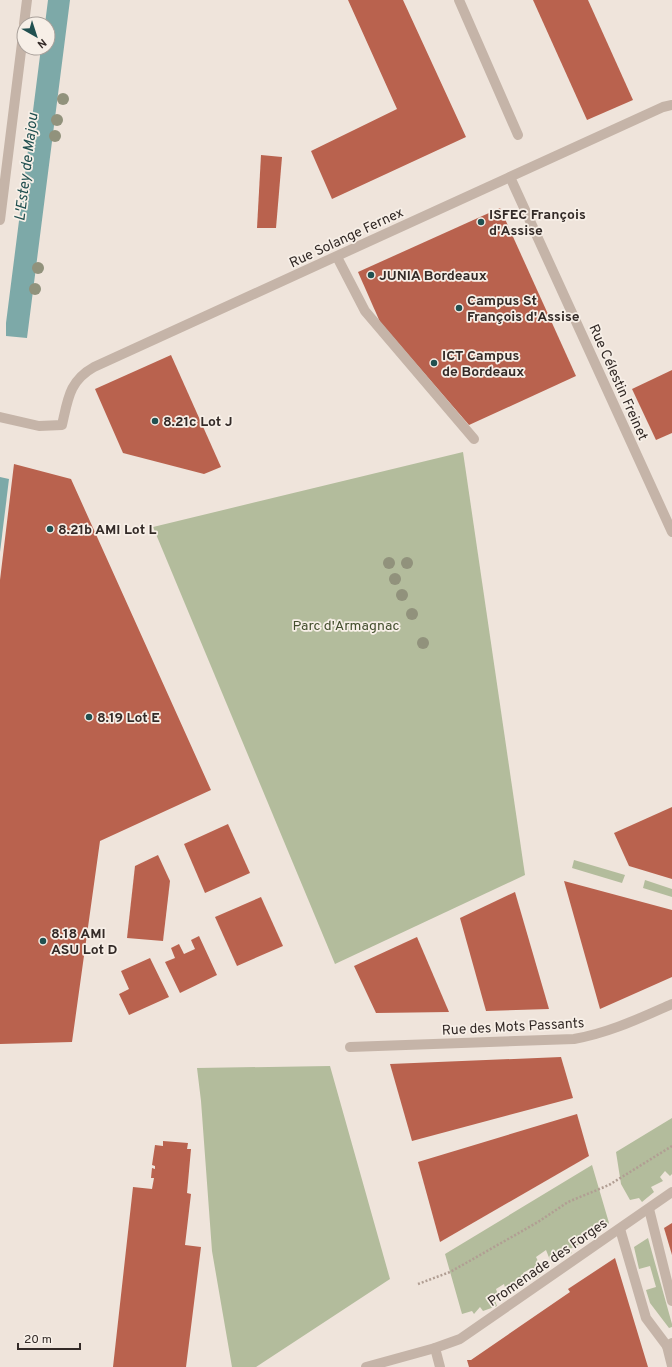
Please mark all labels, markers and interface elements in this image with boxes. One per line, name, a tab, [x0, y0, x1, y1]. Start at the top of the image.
north arrow	[16, 16, 56, 56]
text: N	[34, 35, 49, 51]
water label: L'Estey de Majou	[11, 111, 44, 222]
street label: Rue Solange Fernex	[287, 204, 406, 272]
place label: ISFEC François d'Assise	[489, 207, 586, 240]
marker: ISFEC François d'Assise	[476, 217, 486, 227]
place label: JUNIA Bordeaux	[379, 268, 487, 285]
marker: JUNIA Bordeaux	[366, 270, 376, 280]
place label: Campus St François d'Assise	[467, 293, 580, 326]
marker: Campus St François d'Assise	[454, 303, 464, 313]
street label: Rue Célestin Freinet	[584, 322, 651, 443]
place label: ICT Campus de Bordeaux	[442, 348, 524, 381]
marker: ICT Campus de Bordeaux	[429, 358, 439, 368]
place label: 8.21c Lot J	[163, 414, 233, 431]
marker: 8.21c Lot J	[150, 416, 160, 426]
place label: 8.21b AMI Lot L	[58, 522, 157, 539]
marker: 8.21b AMI Lot L	[45, 524, 55, 534]
park label: Parc d'Armagnac	[292, 618, 400, 635]
place label: 8.19 Lot E	[97, 710, 160, 727]
marker: 8.19 Lot E	[84, 712, 94, 722]
place label: 8.18 AMI ASU Lot D	[51, 926, 117, 959]
marker: 8.18 AMI ASU Lot D	[38, 936, 48, 946]
street label: Rue des Mots Passants	[441, 1015, 585, 1040]
street label: Promenade des Forges	[485, 1216, 611, 1311]
scale bar	[18, 1325, 80, 1351]
text: 20 m	[24, 1332, 52, 1348]

